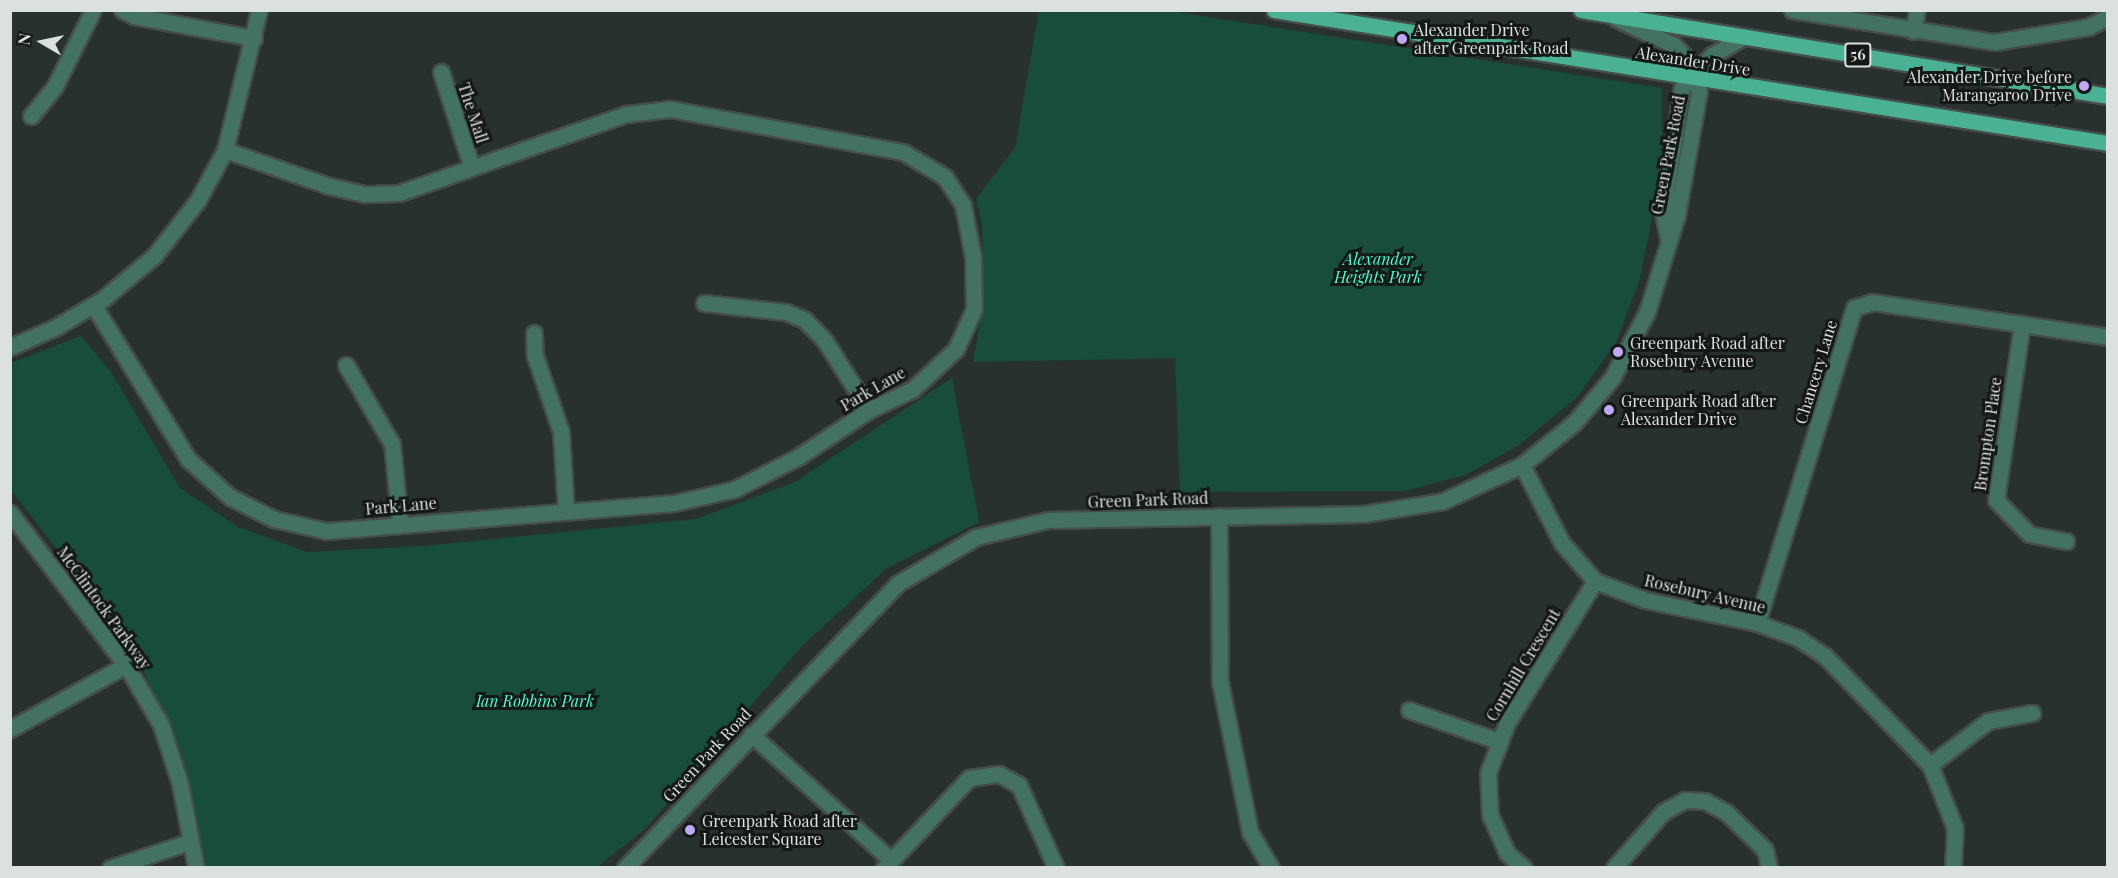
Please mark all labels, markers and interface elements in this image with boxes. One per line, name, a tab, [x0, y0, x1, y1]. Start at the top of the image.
north arrow	[12, 12, 72, 72]
place label: Alexander Drive after Greenpark Road	[1414, 20, 1569, 58]
text: N	[12, 32, 35, 46]
marker: Alexander Drive after Greenpark Road	[1395, 32, 1409, 46]
street label: Alexander Drive	[1634, 42, 1752, 80]
road number: 56	[1843, 43, 1873, 67]
place label: Alexander Drive before Marangaroo Drive	[1906, 67, 2072, 105]
marker: Alexander Drive before Marangaroo Drive	[2077, 79, 2091, 93]
street label: The Mall	[454, 80, 492, 146]
street label: Green Park Road	[1647, 94, 1689, 216]
park label: Alexander Heights Park	[1334, 249, 1422, 287]
street label: Chancery Lane	[1791, 318, 1841, 426]
place label: Greenpark Road after Rosebury Avenue	[1630, 333, 1785, 371]
marker: Greenpark Road after Rosebury Avenue	[1611, 345, 1625, 359]
street label: Park Lane	[837, 363, 909, 415]
street label: Brompton Place	[1971, 376, 2005, 492]
place label: Greenpark Road after Alexander Drive	[1621, 391, 1776, 429]
marker: Greenpark Road after Alexander Drive	[1602, 403, 1616, 417]
street label: Green Park Road	[1087, 488, 1209, 512]
street label: Park Lane	[364, 493, 438, 519]
street label: McClintock Parkway	[53, 543, 155, 673]
street label: Rosebury Avenue	[1642, 571, 1768, 617]
street label: Cornhill Crescent	[1482, 605, 1564, 725]
park label: Ian Robbins Park	[476, 691, 594, 711]
street label: Green Park Road	[659, 704, 755, 806]
place label: Greenpark Road after Leicester Square	[702, 811, 857, 849]
marker: Greenpark Road after Leicester Square	[683, 823, 697, 837]

